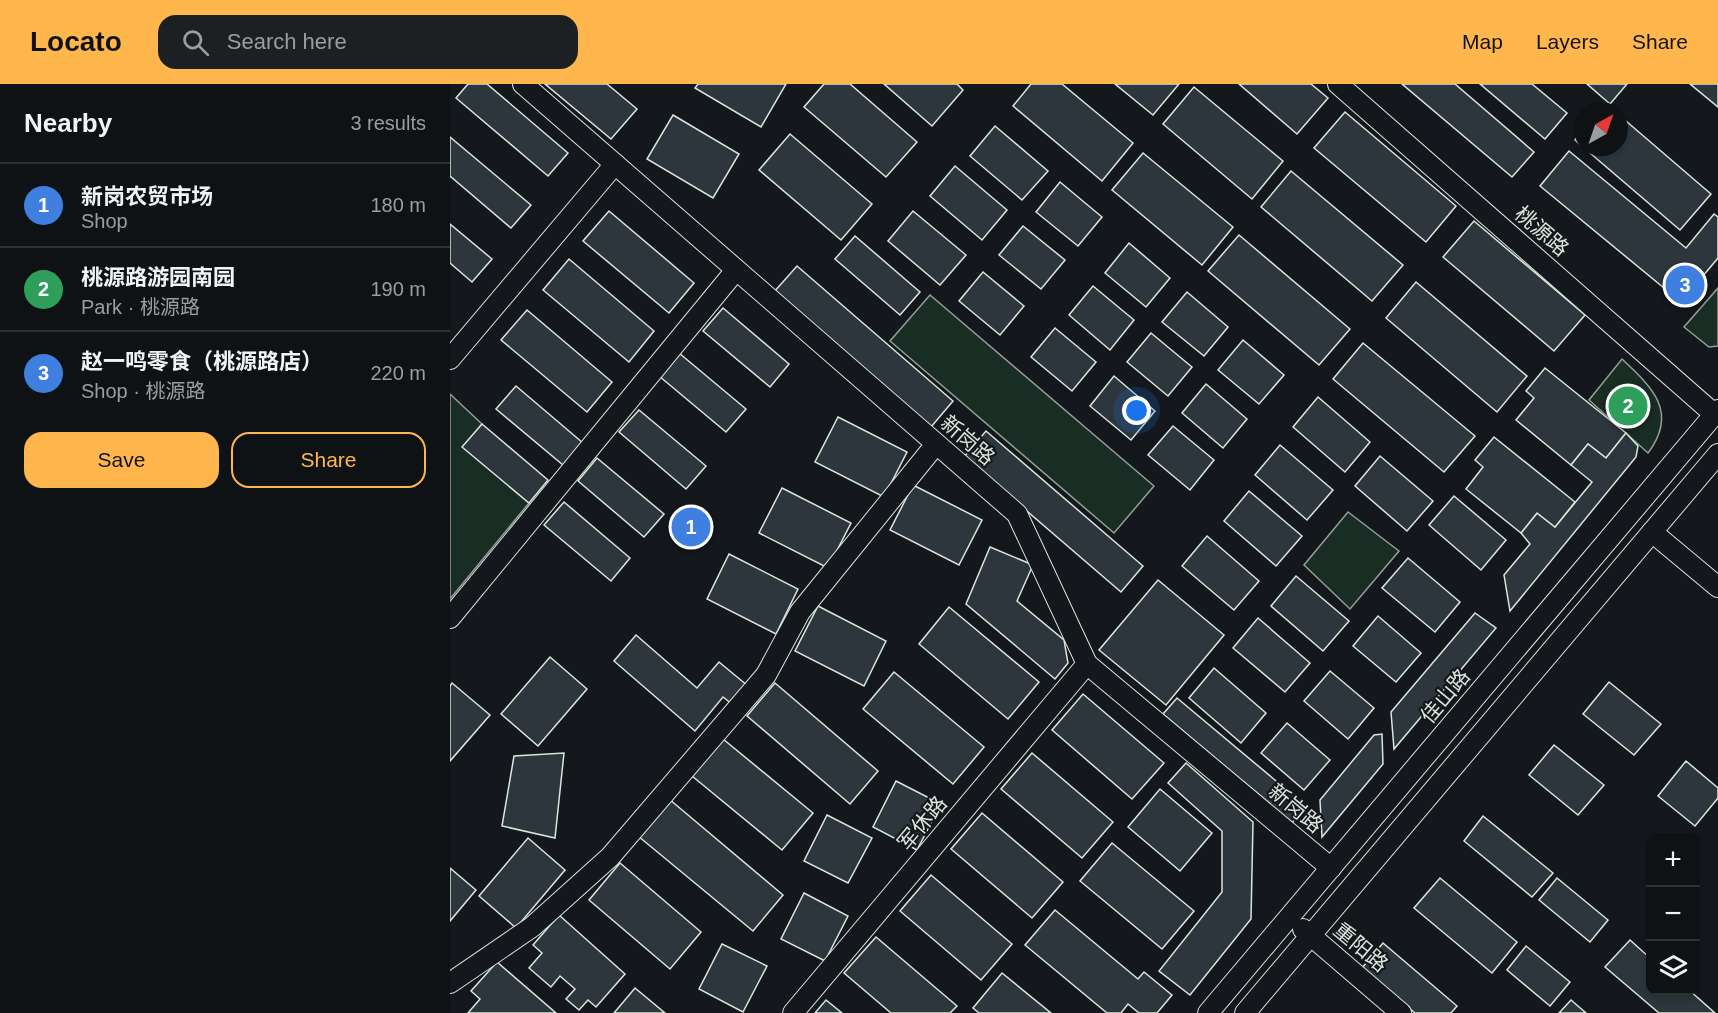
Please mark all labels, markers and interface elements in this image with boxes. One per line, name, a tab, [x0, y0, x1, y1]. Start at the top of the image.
search box	[158, 15, 578, 69]
text: Locato	[30, 26, 122, 57]
icon: search	[179, 26, 212, 59]
text: Search here	[227, 29, 347, 54]
text: Map	[1462, 30, 1503, 53]
text: Layers	[1536, 30, 1599, 53]
text: Share	[1632, 30, 1688, 53]
north arrow	[1574, 102, 1628, 156]
text: Nearby	[24, 108, 112, 138]
text: 3 results	[350, 112, 426, 134]
text: 新岗农贸市场	[81, 184, 213, 209]
text: 1	[38, 194, 49, 216]
text: 180 m	[370, 194, 426, 216]
street label: 桃源路	[1511, 202, 1573, 260]
text: Shop	[81, 210, 128, 232]
pin: 3	[1666, 262, 1704, 308]
text: 桃源路游园南园	[81, 265, 235, 290]
text: 2	[38, 278, 49, 300]
text: 190 m	[370, 278, 426, 300]
text: Park · 桃源路	[81, 296, 200, 318]
text: 赵一鸣零食（桃源路店）	[81, 349, 323, 374]
text: 3	[38, 362, 49, 384]
text: 220 m	[370, 362, 426, 384]
text: Shop · 桃源路	[81, 380, 205, 402]
pin: 2	[1608, 384, 1648, 428]
your location	[1122, 396, 1151, 425]
street label: 新岗路	[937, 411, 999, 469]
button: Save	[24, 432, 219, 488]
button: Share	[231, 432, 426, 488]
pin: 1	[672, 504, 710, 550]
street label: 佳山路	[1416, 664, 1474, 728]
street label: 新岗路	[1264, 779, 1328, 837]
street label: 军休路	[893, 791, 951, 855]
map controls	[1646, 833, 1700, 995]
button: +	[1646, 833, 1700, 887]
button: −	[1646, 887, 1700, 941]
street label: 重阳路	[1329, 918, 1393, 976]
button: layers	[1646, 941, 1700, 995]

